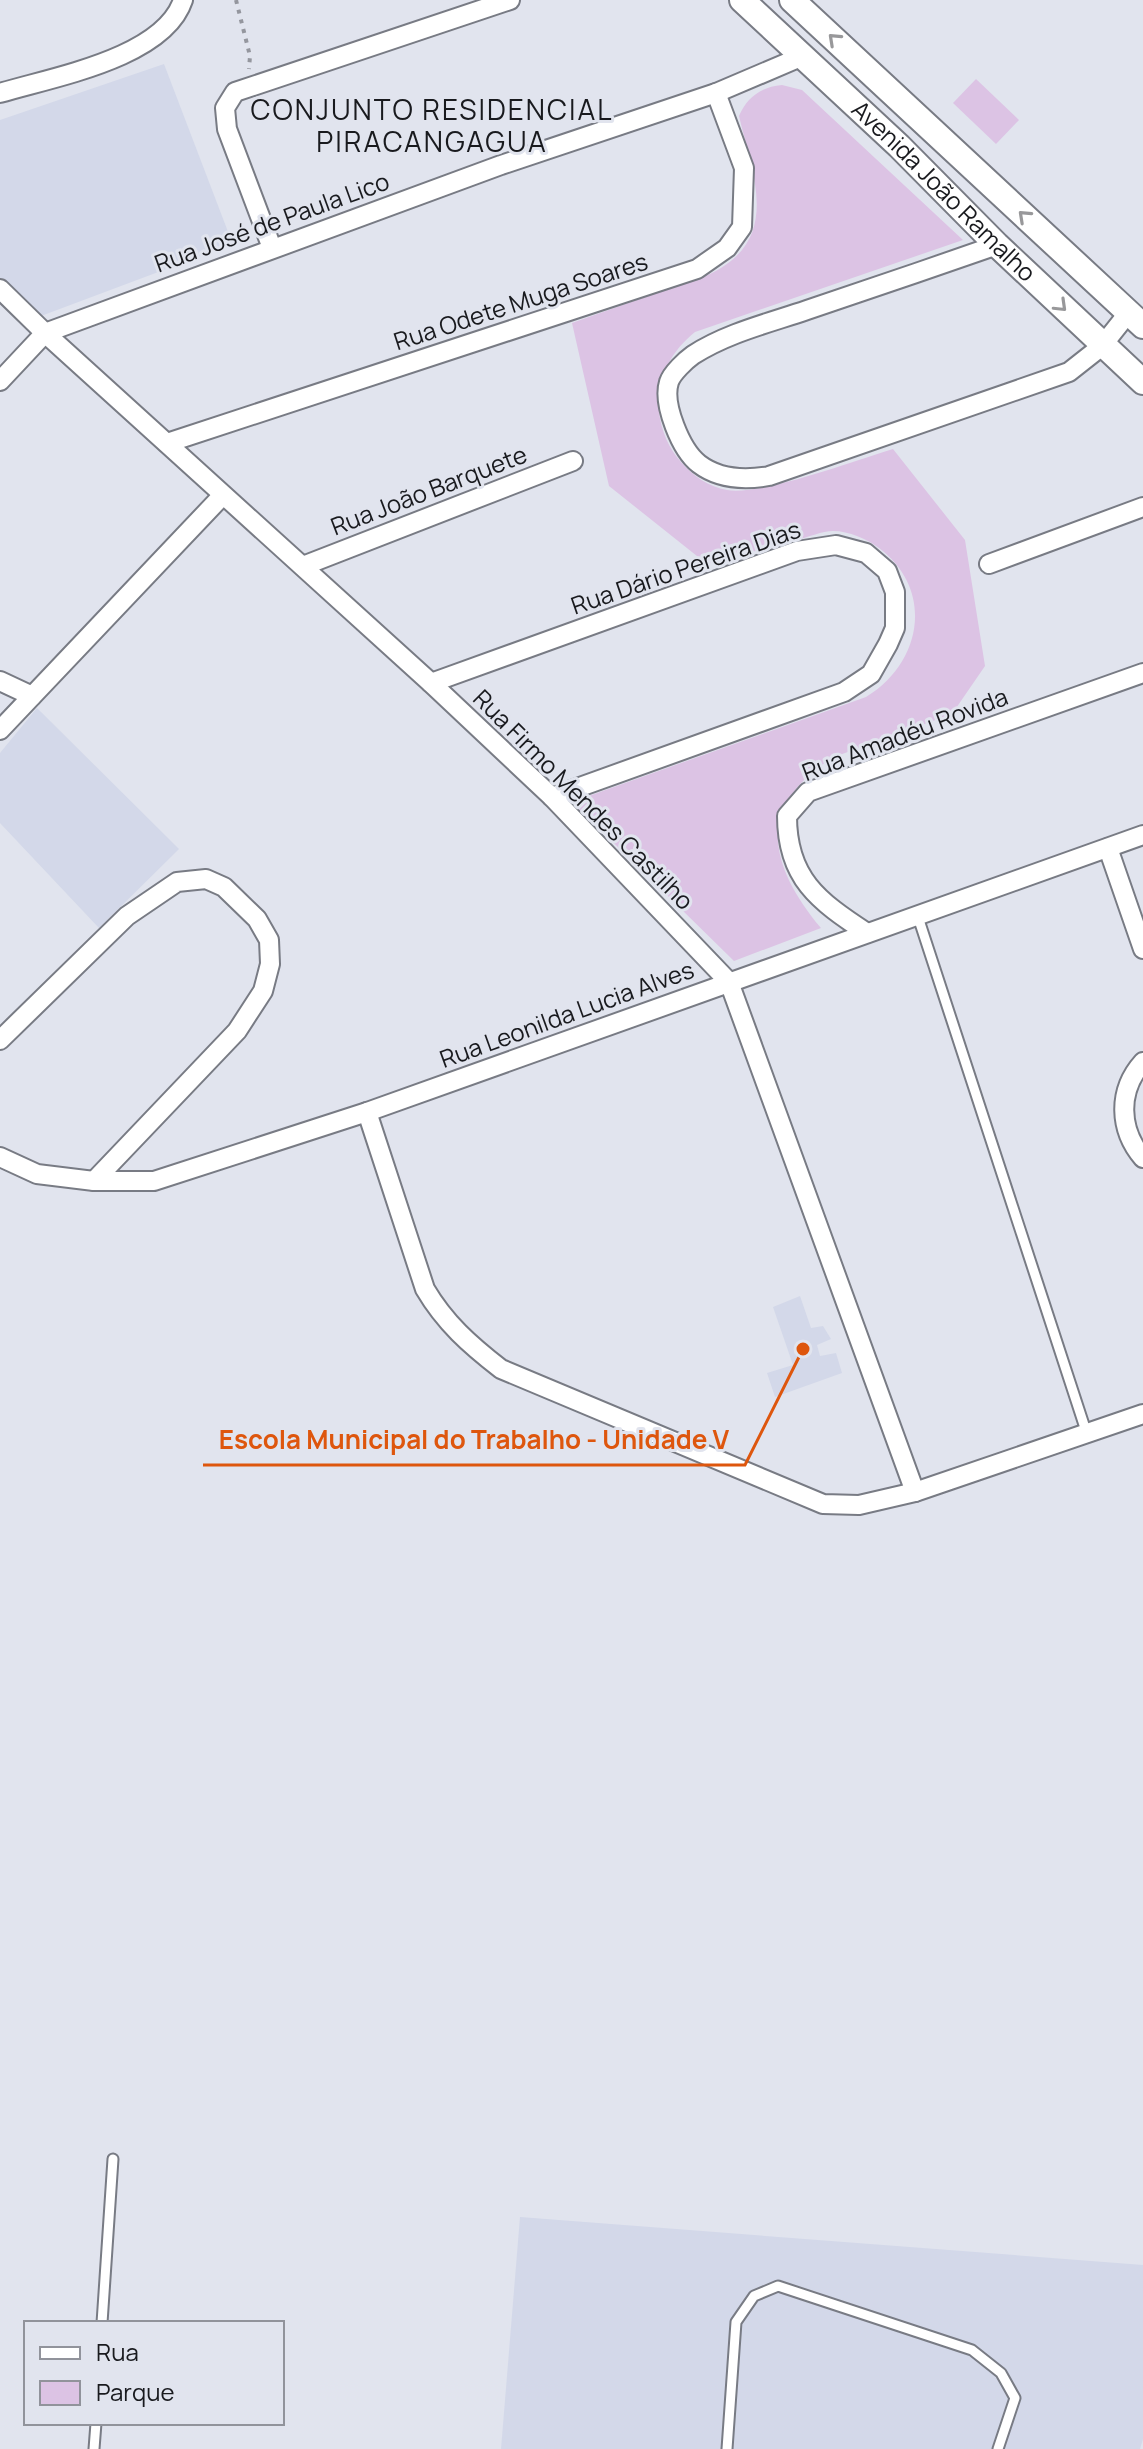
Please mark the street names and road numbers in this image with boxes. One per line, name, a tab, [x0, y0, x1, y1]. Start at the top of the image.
street label: Avenida João Ramalho	[845, 92, 1044, 288]
street label: Rua José de Paula Lico	[150, 164, 393, 279]
street label: Rua Odete Muga Soares	[389, 244, 652, 357]
street label: Rua João Barquete	[326, 437, 531, 542]
street label: Rua Dário Pereira Dias	[566, 512, 805, 621]
street label: Rua Amadéu Rovida	[797, 679, 1012, 788]
street label: Rua Firmo Mendes Castilho	[467, 681, 702, 916]
street label: Rua Leonilda Lucia Alves	[435, 952, 698, 1075]

